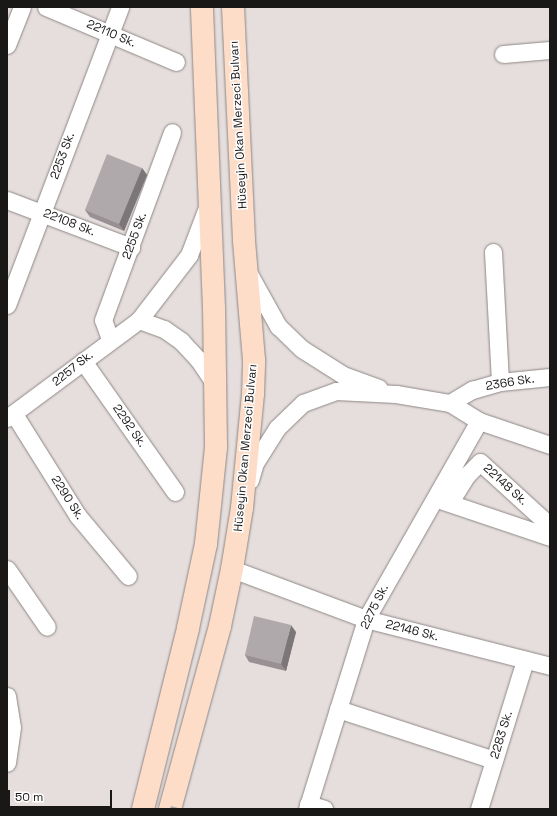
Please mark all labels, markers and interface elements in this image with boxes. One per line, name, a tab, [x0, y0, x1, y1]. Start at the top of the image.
street label: 22110 Sk.	[84, 17, 138, 51]
street label: Hüseyin Okan Merzeci Bulvarı	[227, 41, 251, 209]
street label: 2253 Sk.	[48, 131, 78, 181]
street label: 22108 Sk.	[41, 206, 97, 240]
street label: 2255 Sk.	[120, 211, 150, 261]
street label: 2257 Sk.	[50, 348, 96, 390]
street label: Hüseyin Okan Merzeci Bulvarı	[231, 364, 261, 532]
street label: 2366 Sk.	[485, 372, 535, 394]
street label: 2292 Sk.	[109, 402, 149, 450]
street label: 22148 Sk.	[480, 461, 530, 509]
street label: 2290 Sk.	[48, 473, 86, 523]
street label: 2275 Sk.	[358, 582, 392, 632]
street label: 22146 Sk.	[384, 617, 440, 645]
street label: 2283 Sk.	[488, 709, 516, 761]
scale bar	[10, 782, 114, 808]
text: 50 m	[15, 789, 43, 805]

